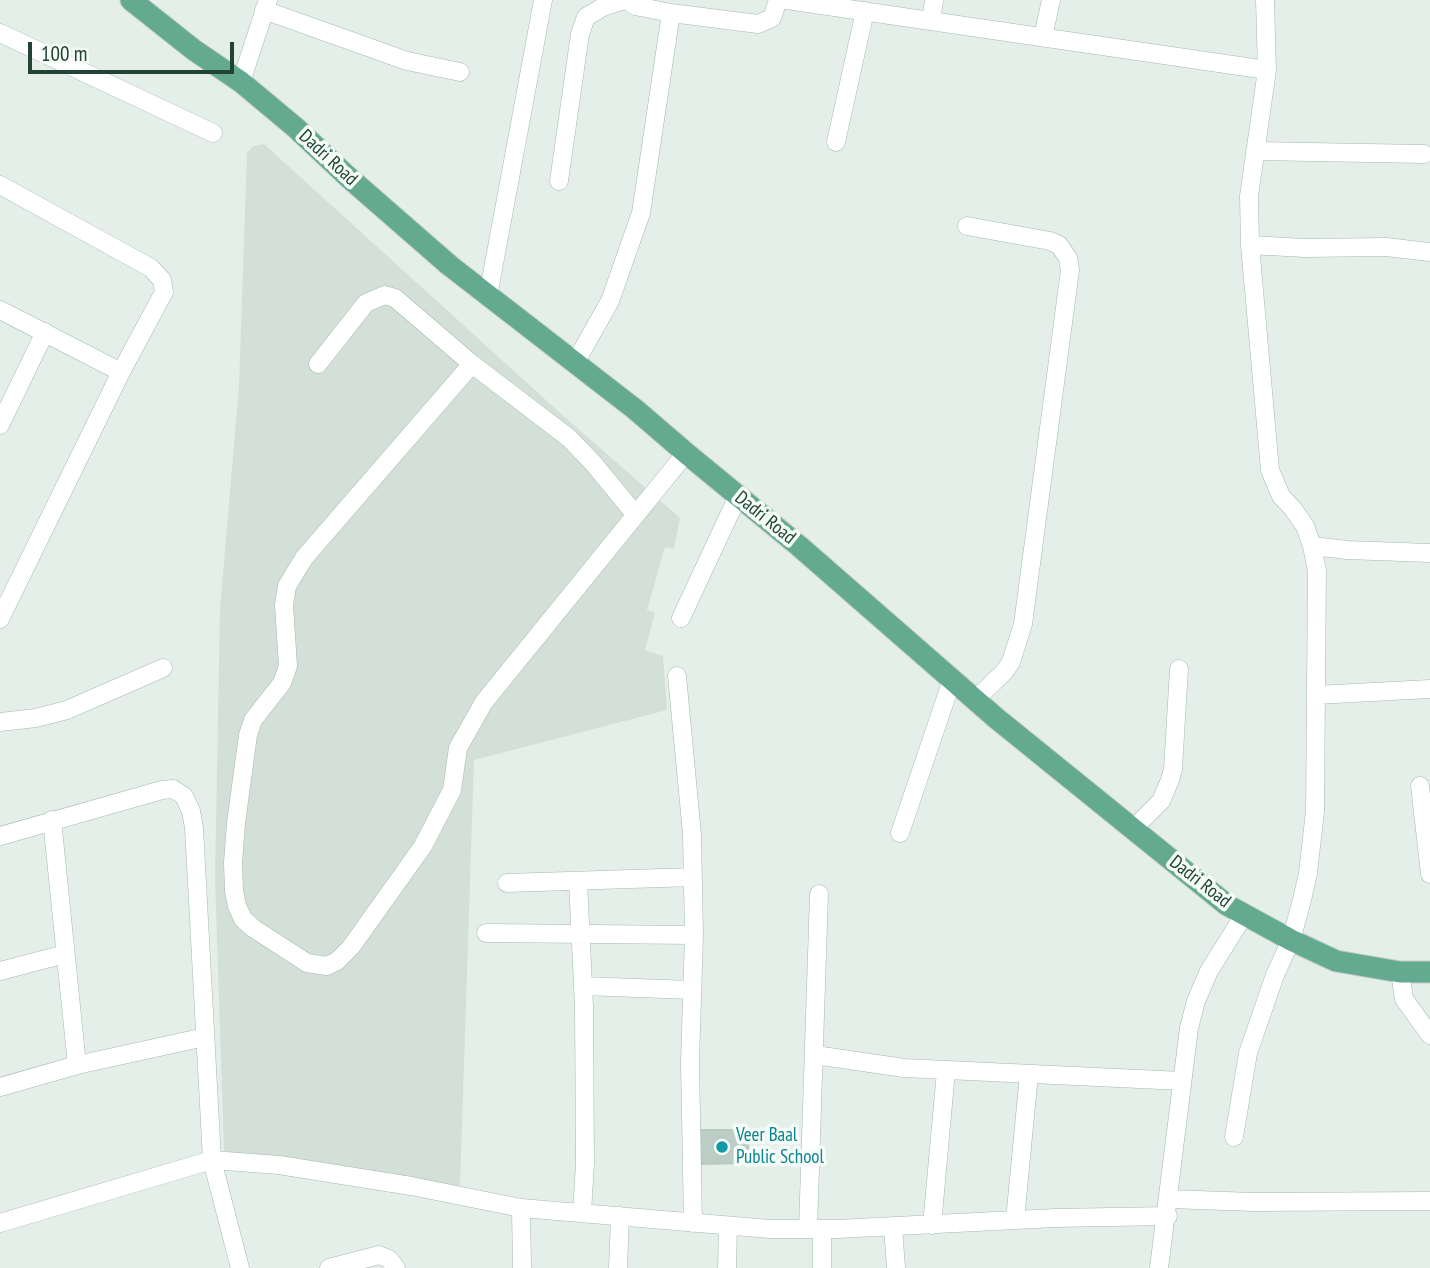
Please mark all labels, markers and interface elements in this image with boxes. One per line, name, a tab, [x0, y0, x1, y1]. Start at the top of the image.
scale bar	[32, 28, 238, 72]
text: 100 m	[41, 40, 87, 67]
street label: Dadri Road	[294, 125, 362, 191]
street label: Dadri Road	[730, 487, 800, 549]
street label: Dadri Road	[1165, 851, 1235, 913]
place label: Veer Baal Public School	[736, 1125, 824, 1169]
marker: Veer Baal Public School	[714, 1139, 730, 1155]

